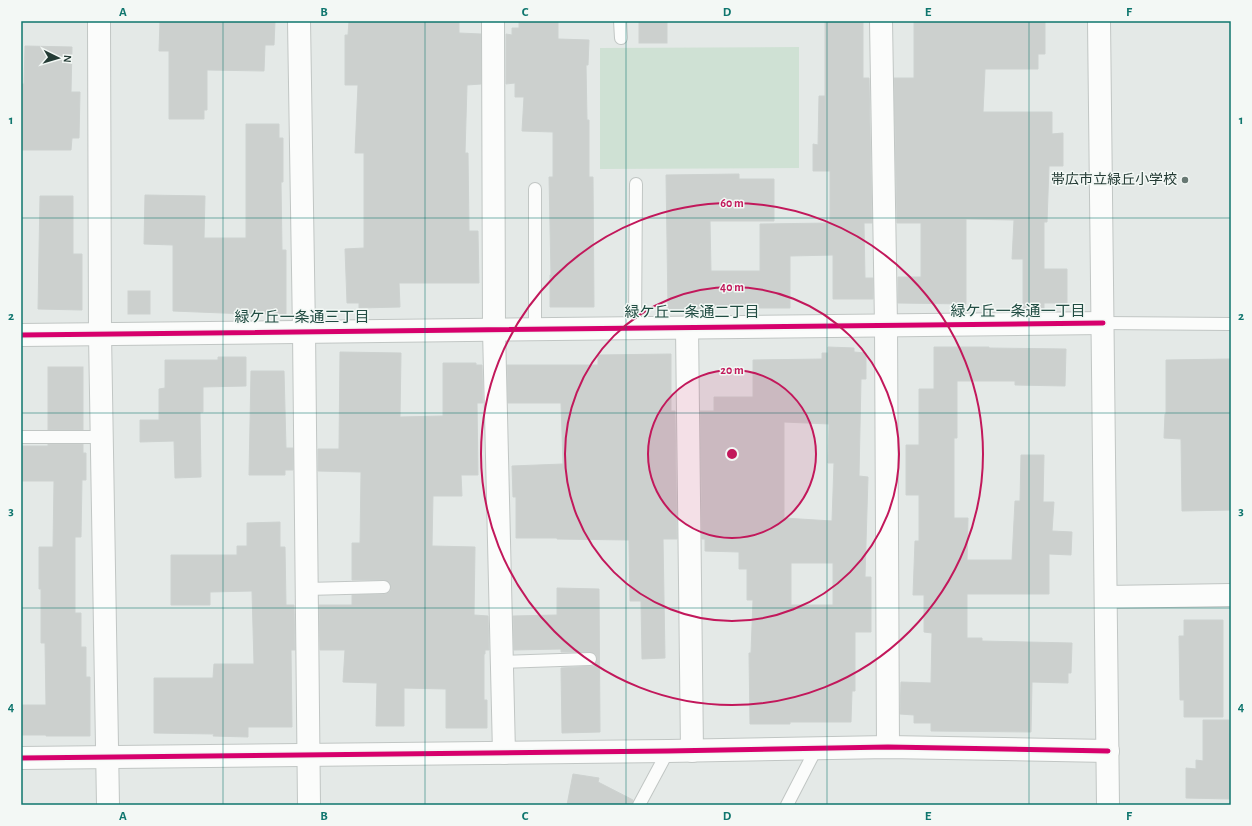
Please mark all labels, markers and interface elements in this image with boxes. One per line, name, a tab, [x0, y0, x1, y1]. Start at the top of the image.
text: A	[119, 6, 127, 19]
text: B	[320, 6, 328, 19]
text: C	[522, 6, 529, 19]
text: D	[723, 6, 732, 19]
text: E	[925, 6, 932, 19]
text: F	[1126, 6, 1133, 19]
north arrow	[38, 38, 78, 78]
text: N	[62, 55, 73, 63]
text: 1	[9, 114, 13, 127]
text: 1	[1239, 114, 1243, 127]
place label: 帯広市立緑丘小学校	[1051, 172, 1177, 187]
marker: 帯広市立緑丘小学校	[1180, 175, 1190, 185]
text: 60 m	[720, 197, 744, 209]
text: 40 m	[720, 281, 744, 293]
district label: 緑ケ丘一条通一丁目	[950, 303, 1086, 319]
district label: 緑ケ丘一条通二丁目	[624, 304, 760, 320]
district label: 緑ケ丘一条通三丁目	[234, 309, 370, 325]
text: 2	[8, 310, 14, 323]
text: 2	[1238, 310, 1244, 323]
text: 20 m	[720, 364, 744, 376]
centre of rings	[725, 447, 739, 461]
text: 3	[8, 505, 14, 518]
text: 3	[1238, 505, 1244, 518]
text: 4	[8, 701, 15, 714]
text: 4	[1238, 701, 1245, 714]
text: A	[119, 810, 127, 823]
text: B	[320, 810, 328, 823]
text: C	[522, 810, 529, 823]
text: D	[723, 810, 732, 823]
text: E	[925, 810, 932, 823]
text: F	[1126, 810, 1133, 823]

